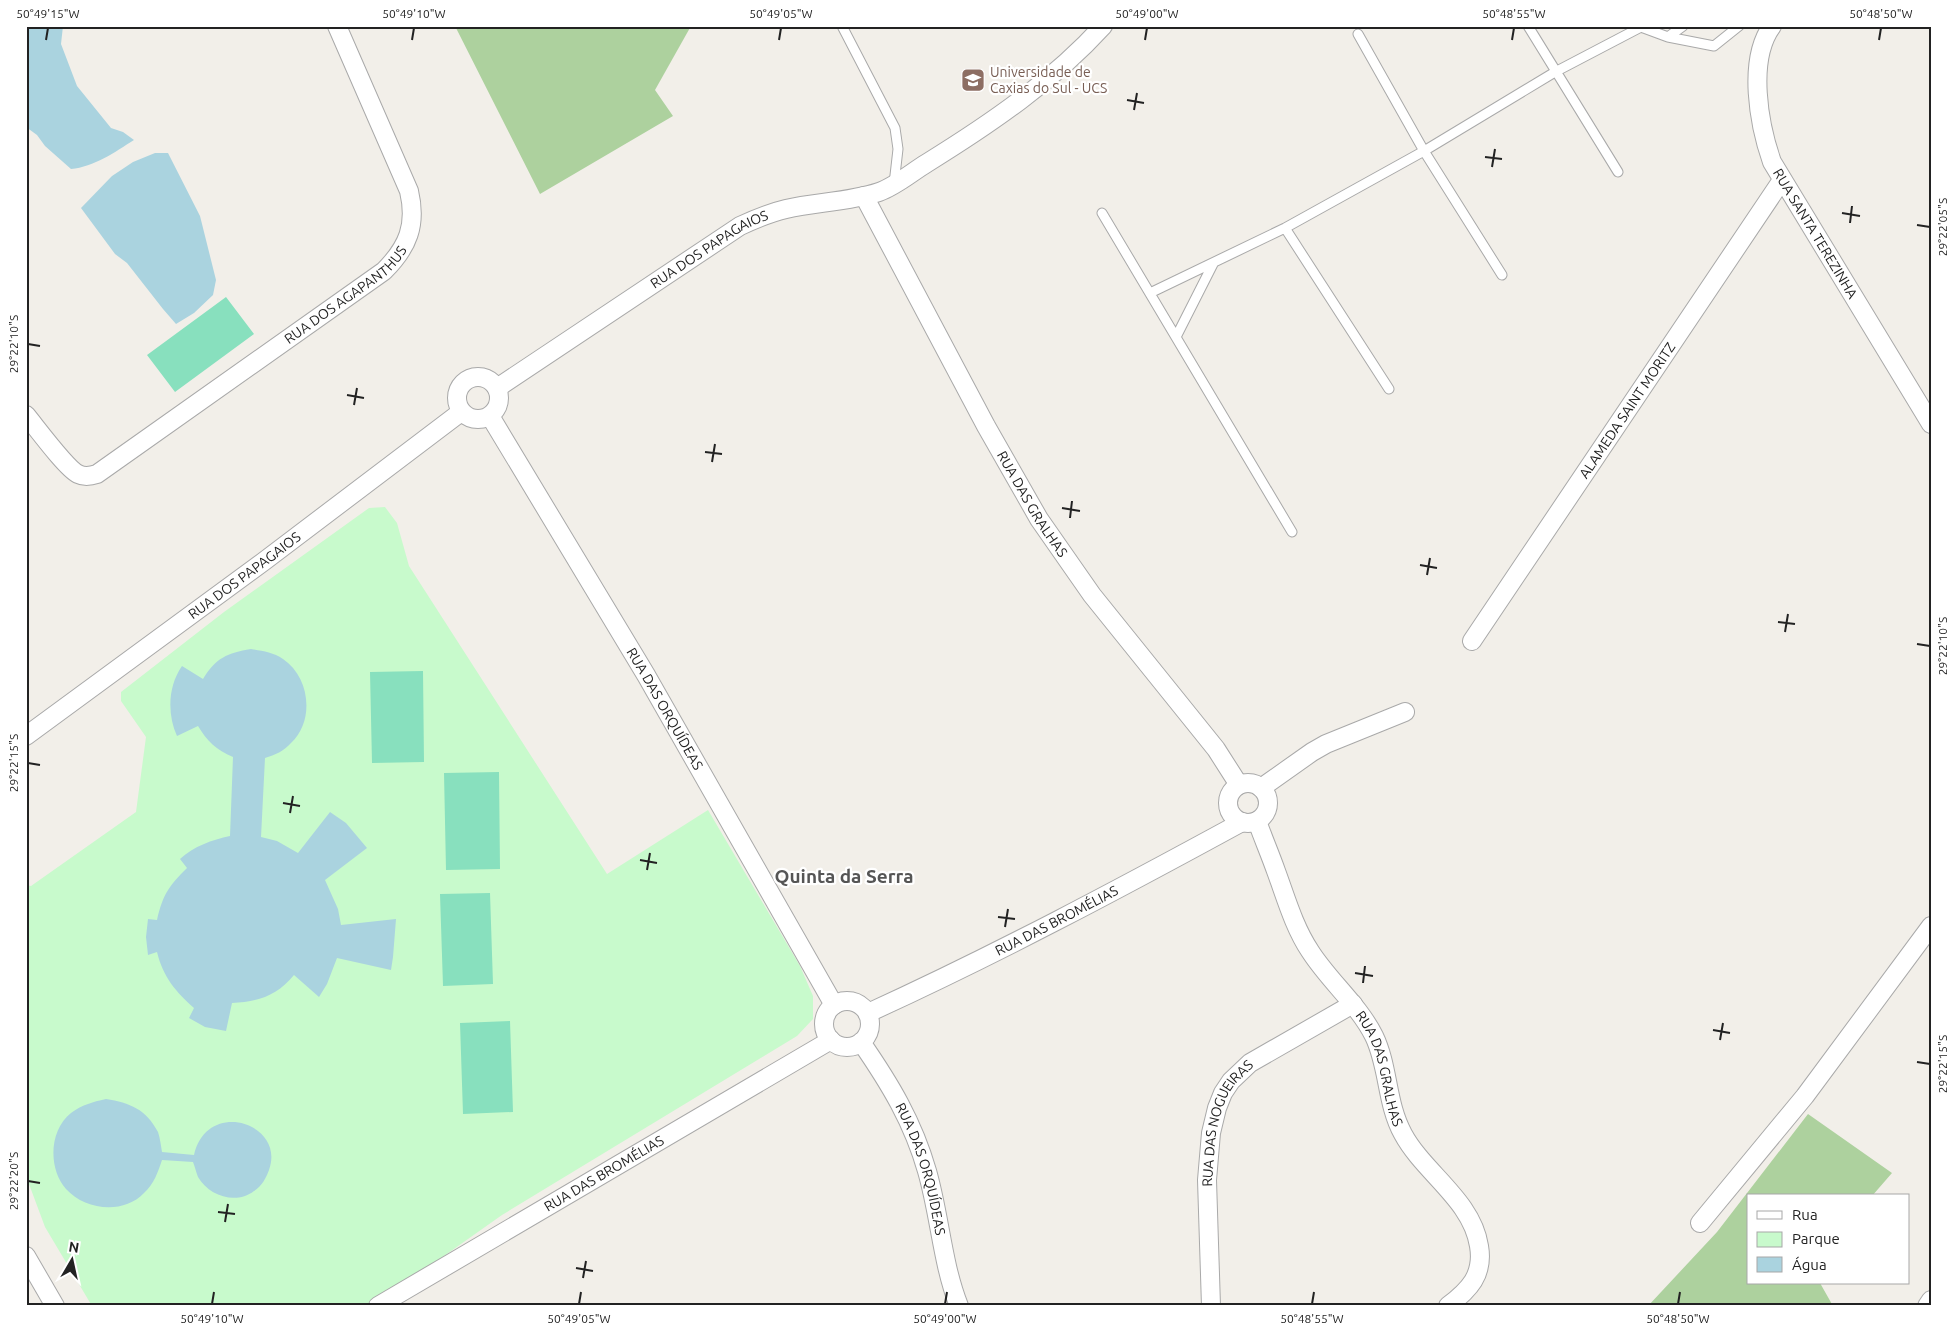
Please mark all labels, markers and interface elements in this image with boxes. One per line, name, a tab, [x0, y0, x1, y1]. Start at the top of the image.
text: 50°49'15"W	[16, 7, 80, 20]
text: 50°49'10"W	[382, 7, 446, 20]
text: 50°49'05"W	[749, 7, 813, 20]
text: 50°49'00"W	[1115, 7, 1179, 20]
text: 50°48'55"W	[1482, 7, 1546, 20]
text: 50°48'50"W	[1849, 7, 1913, 20]
place label: Universidade de Caxias do Sul - UCS	[990, 64, 1107, 96]
school or university icon: Universidade de Caxias do Sul - UCS	[960, 67, 986, 93]
street label: RUA SANTA TEREZINHA	[1770, 166, 1861, 301]
text: 29°22'05"S	[1936, 198, 1949, 256]
street label: RUA DOS PAPAGAIOS	[647, 207, 770, 291]
street label: RUA DOS AGAPANTHUS	[281, 243, 410, 347]
text: 29°22'10"S	[7, 315, 20, 373]
street label: ALAMEDA SAINT MORITZ	[1576, 339, 1678, 481]
street label: RUA DAS GRALHAS	[994, 448, 1071, 560]
street label: RUA DOS PAPAGAIOS	[185, 529, 304, 622]
text: 29°22'10"S	[1936, 617, 1949, 675]
street label: RUA DAS ORQUÍDEAS	[623, 645, 706, 773]
text: 29°22'15"S	[7, 734, 20, 792]
district label: Quinta da Serra	[775, 865, 913, 887]
street label: RUA DAS BROMÉLIAS	[992, 882, 1121, 959]
street label: RUA DAS GRALHAS	[1353, 1008, 1406, 1129]
text: 29°22'15"S	[1936, 1035, 1949, 1093]
street label: RUA DAS NOGUEIRAS	[1199, 1057, 1256, 1187]
street label: RUA DAS ORQUÍDEAS	[892, 1100, 949, 1237]
street label: RUA DAS BROMÉLIAS	[541, 1132, 667, 1215]
text: 29°22'20"S	[7, 1152, 20, 1210]
legend	[1747, 1194, 1910, 1284]
text: Rua	[1792, 1206, 1818, 1223]
text: Parque	[1792, 1230, 1840, 1247]
north arrow	[48, 1234, 98, 1284]
text: N	[68, 1238, 80, 1256]
text: Água	[1792, 1256, 1827, 1273]
text: 50°49'10"W	[180, 1312, 244, 1325]
text: 50°49'05"W	[547, 1312, 611, 1325]
text: 50°49'00"W	[913, 1312, 977, 1325]
text: 50°48'55"W	[1280, 1312, 1344, 1325]
text: 50°48'50"W	[1646, 1312, 1710, 1325]

